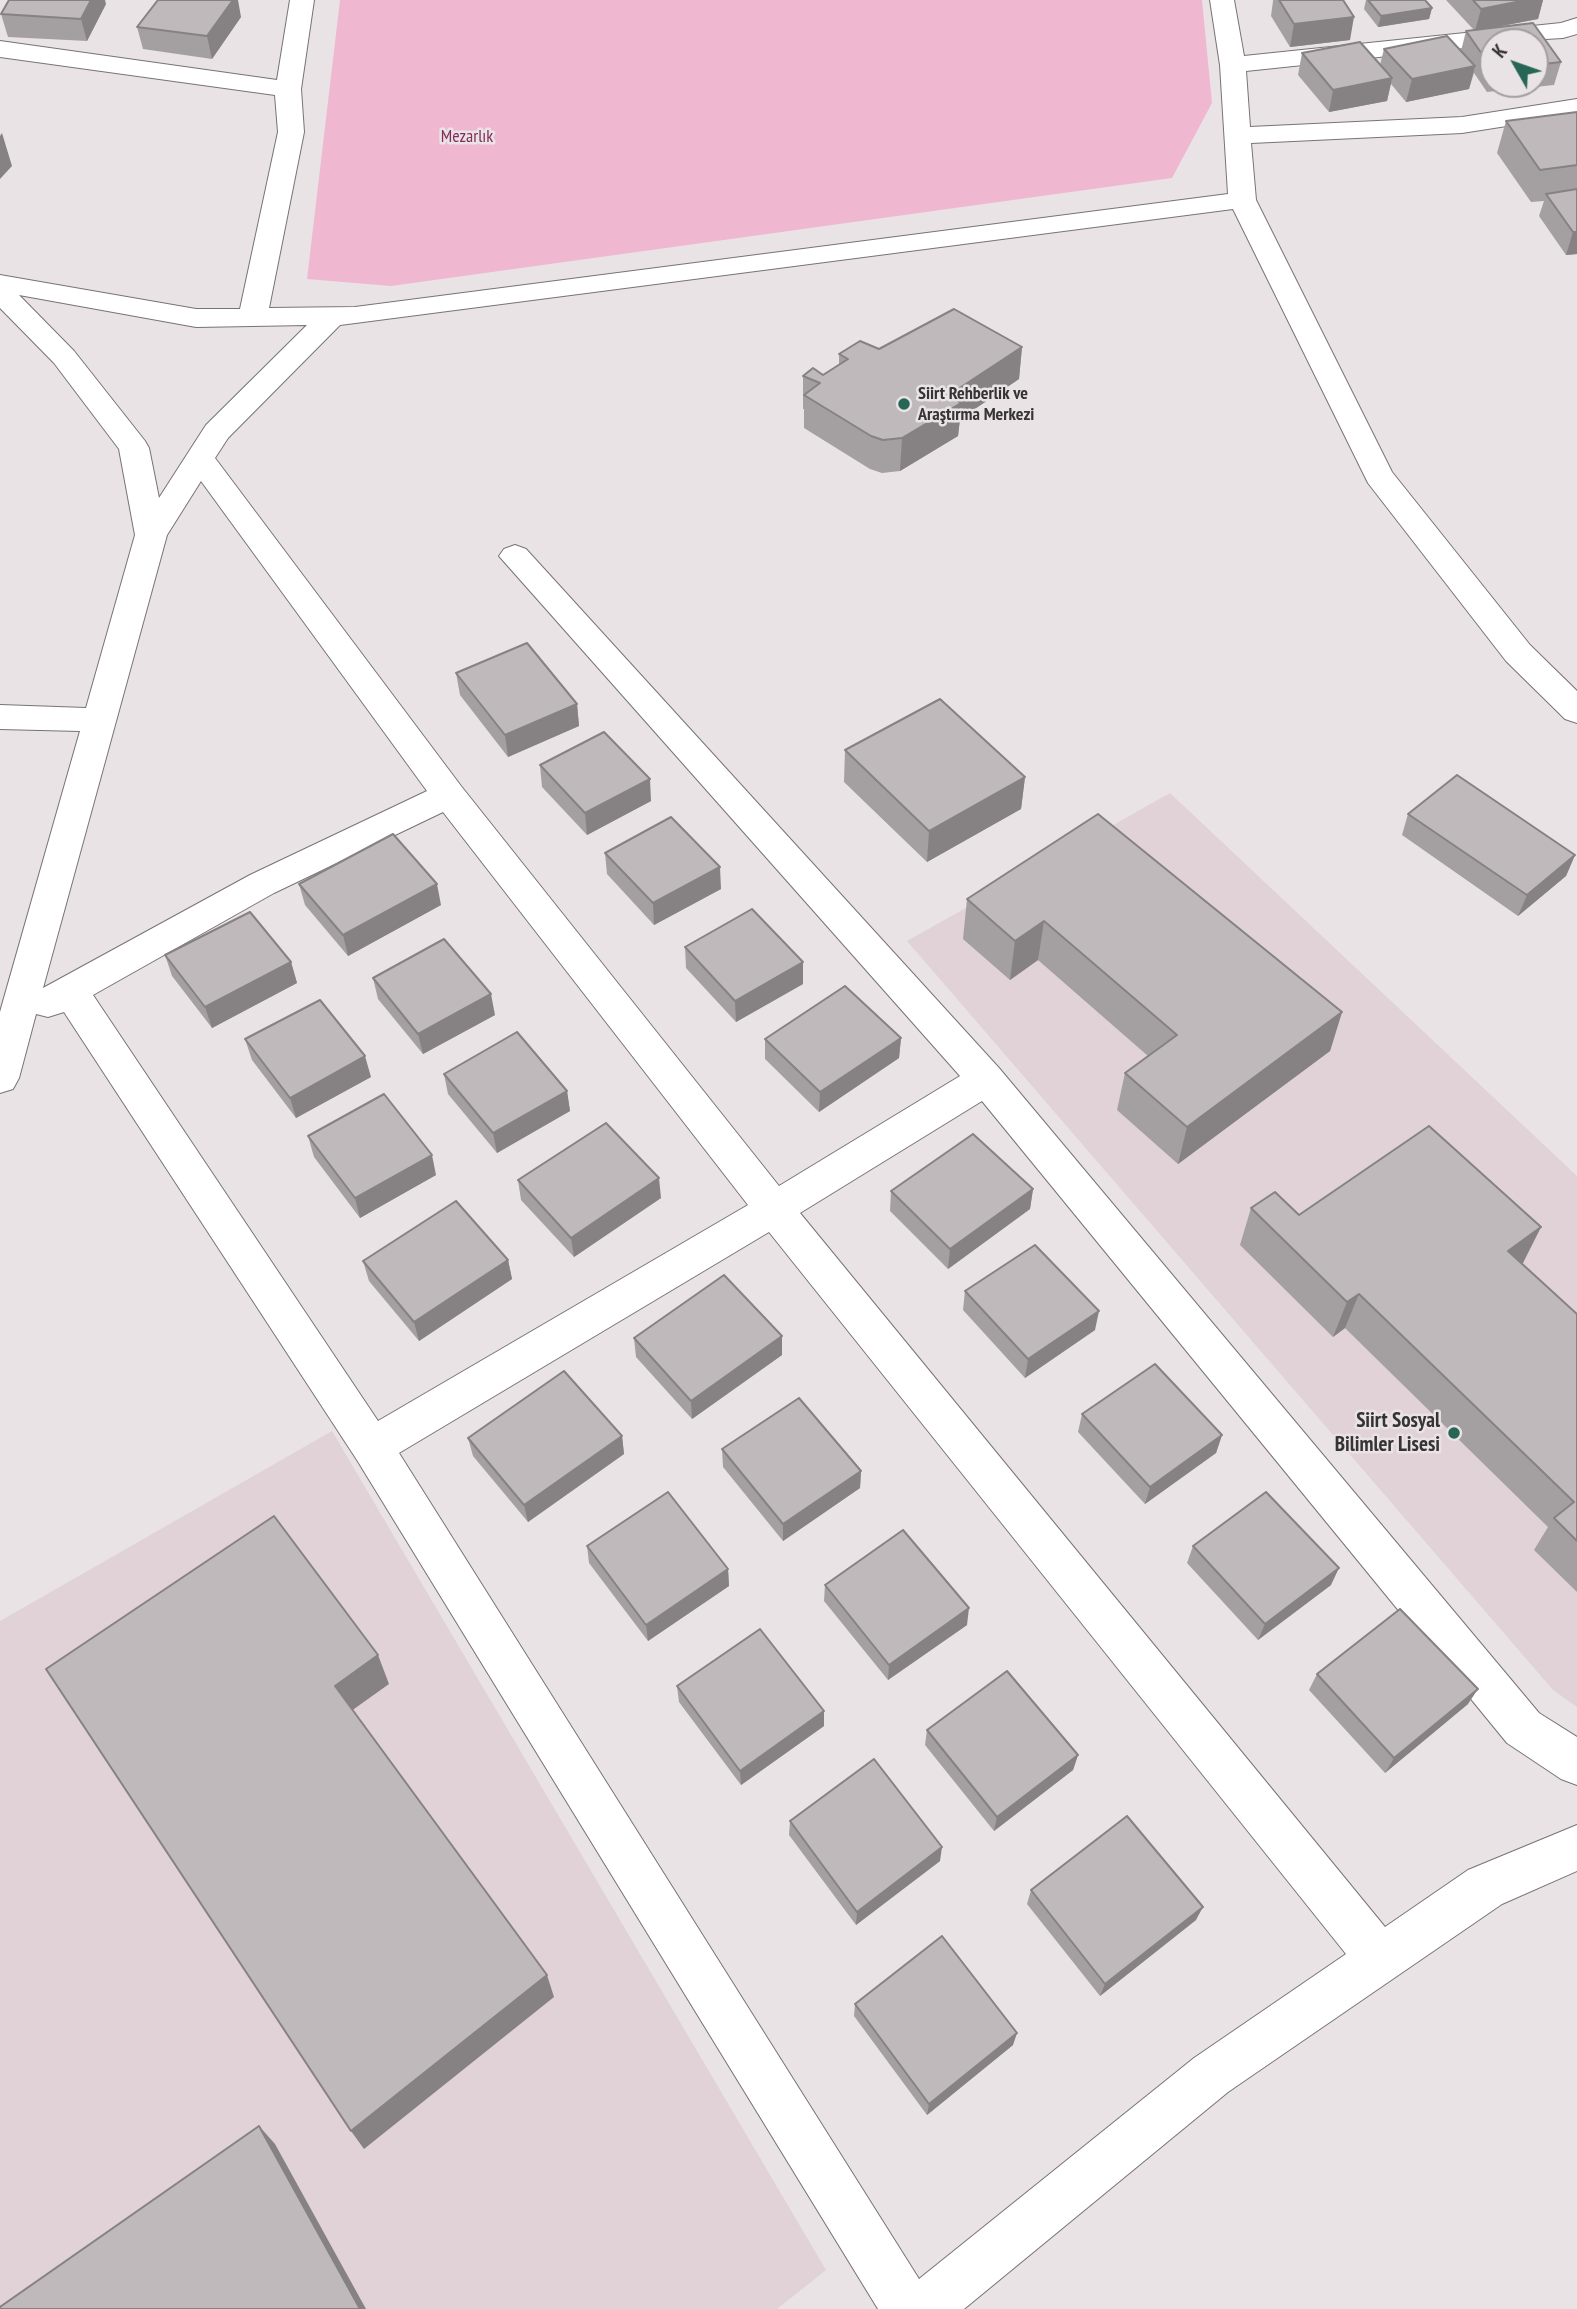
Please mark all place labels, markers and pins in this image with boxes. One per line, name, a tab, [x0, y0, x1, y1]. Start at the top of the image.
place label: Siirt Rehberlik ve Araştırma Merkezi	[918, 383, 1034, 426]
marker: Siirt Rehberlik ve Araştırma Merkezi	[896, 396, 912, 412]
place label: Siirt Sosyal Bilimler Lisesi	[1335, 1408, 1440, 1458]
marker: Siirt Sosyal Bilimler Lisesi	[1446, 1425, 1462, 1441]

